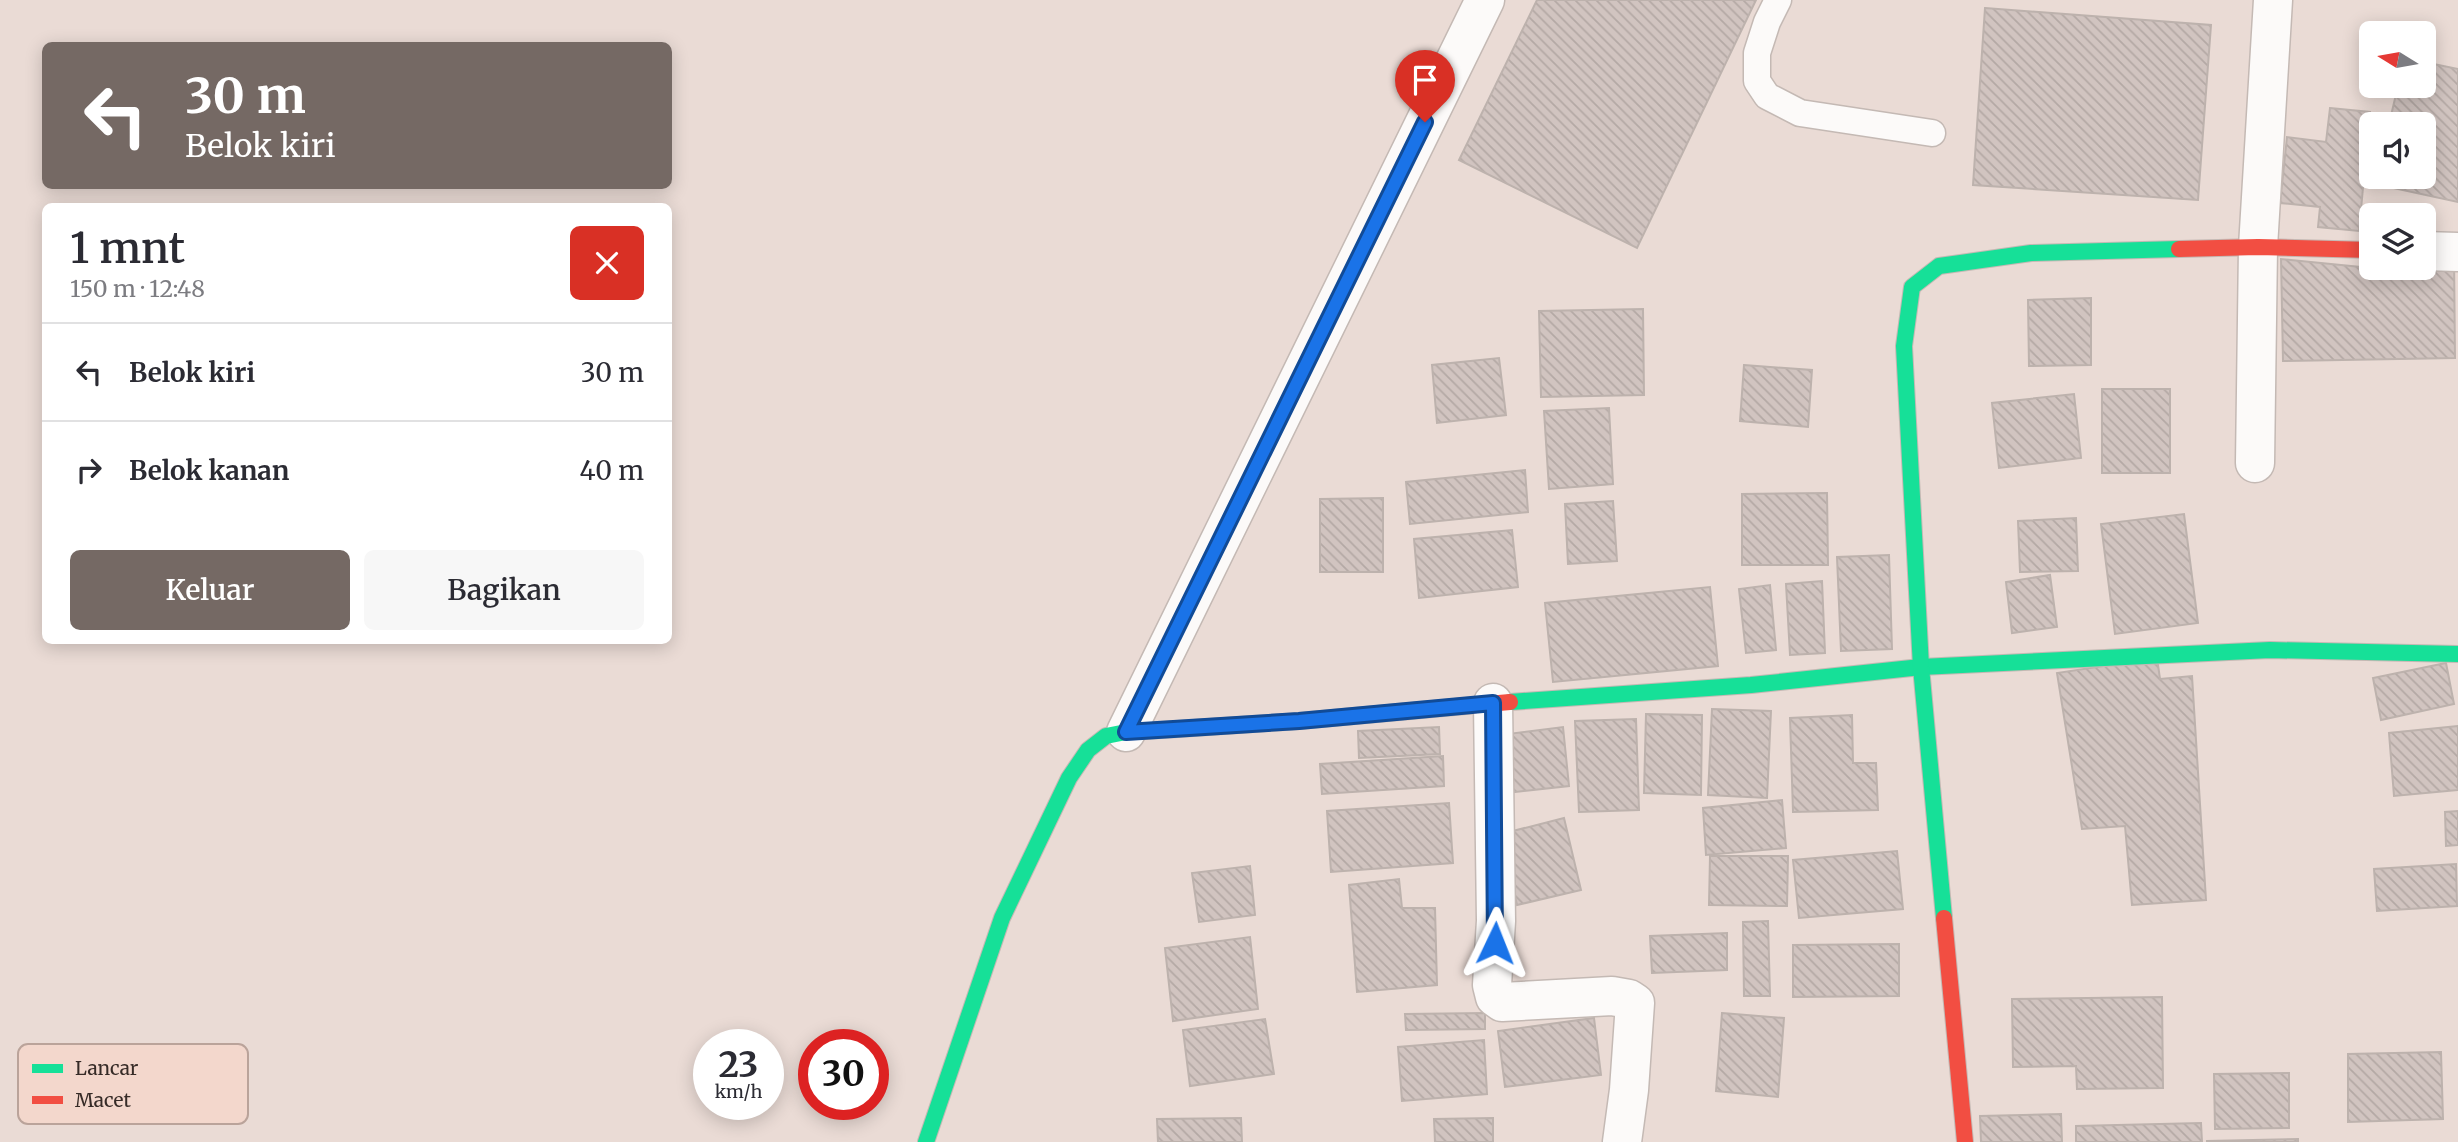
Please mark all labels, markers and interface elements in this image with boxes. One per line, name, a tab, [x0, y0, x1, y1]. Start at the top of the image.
north arrow	[2359, 21, 2436, 98]
map controls	[2359, 21, 2436, 280]
pin	[1395, 50, 1455, 122]
icon: arrive	[1406, 61, 1444, 99]
text: 30 m	[185, 65, 306, 126]
icon: left	[70, 70, 161, 161]
button: sound	[2359, 112, 2436, 189]
text: Belok kiri	[185, 126, 336, 166]
button: layers	[2359, 203, 2436, 280]
text: 1 mnt	[70, 222, 185, 274]
button: close	[570, 226, 644, 300]
text: 150 m · 12:48	[70, 274, 205, 303]
icon: left	[70, 353, 108, 391]
text: Belok kiri	[129, 356, 255, 389]
text: 30 m	[581, 356, 644, 389]
icon: right	[70, 451, 108, 489]
text: Belok kanan	[129, 454, 289, 487]
text: 40 m	[580, 454, 644, 487]
button: Keluar	[70, 550, 350, 630]
button: Bagikan	[364, 550, 644, 630]
position arrow	[1458, 906, 1532, 980]
speed limit sign: 30	[798, 1029, 889, 1120]
text: 23	[719, 1043, 758, 1087]
legend	[18, 1044, 248, 1124]
text: Lancar	[75, 1056, 139, 1080]
text: km/h	[715, 1080, 762, 1103]
text: Macet	[75, 1088, 131, 1112]

